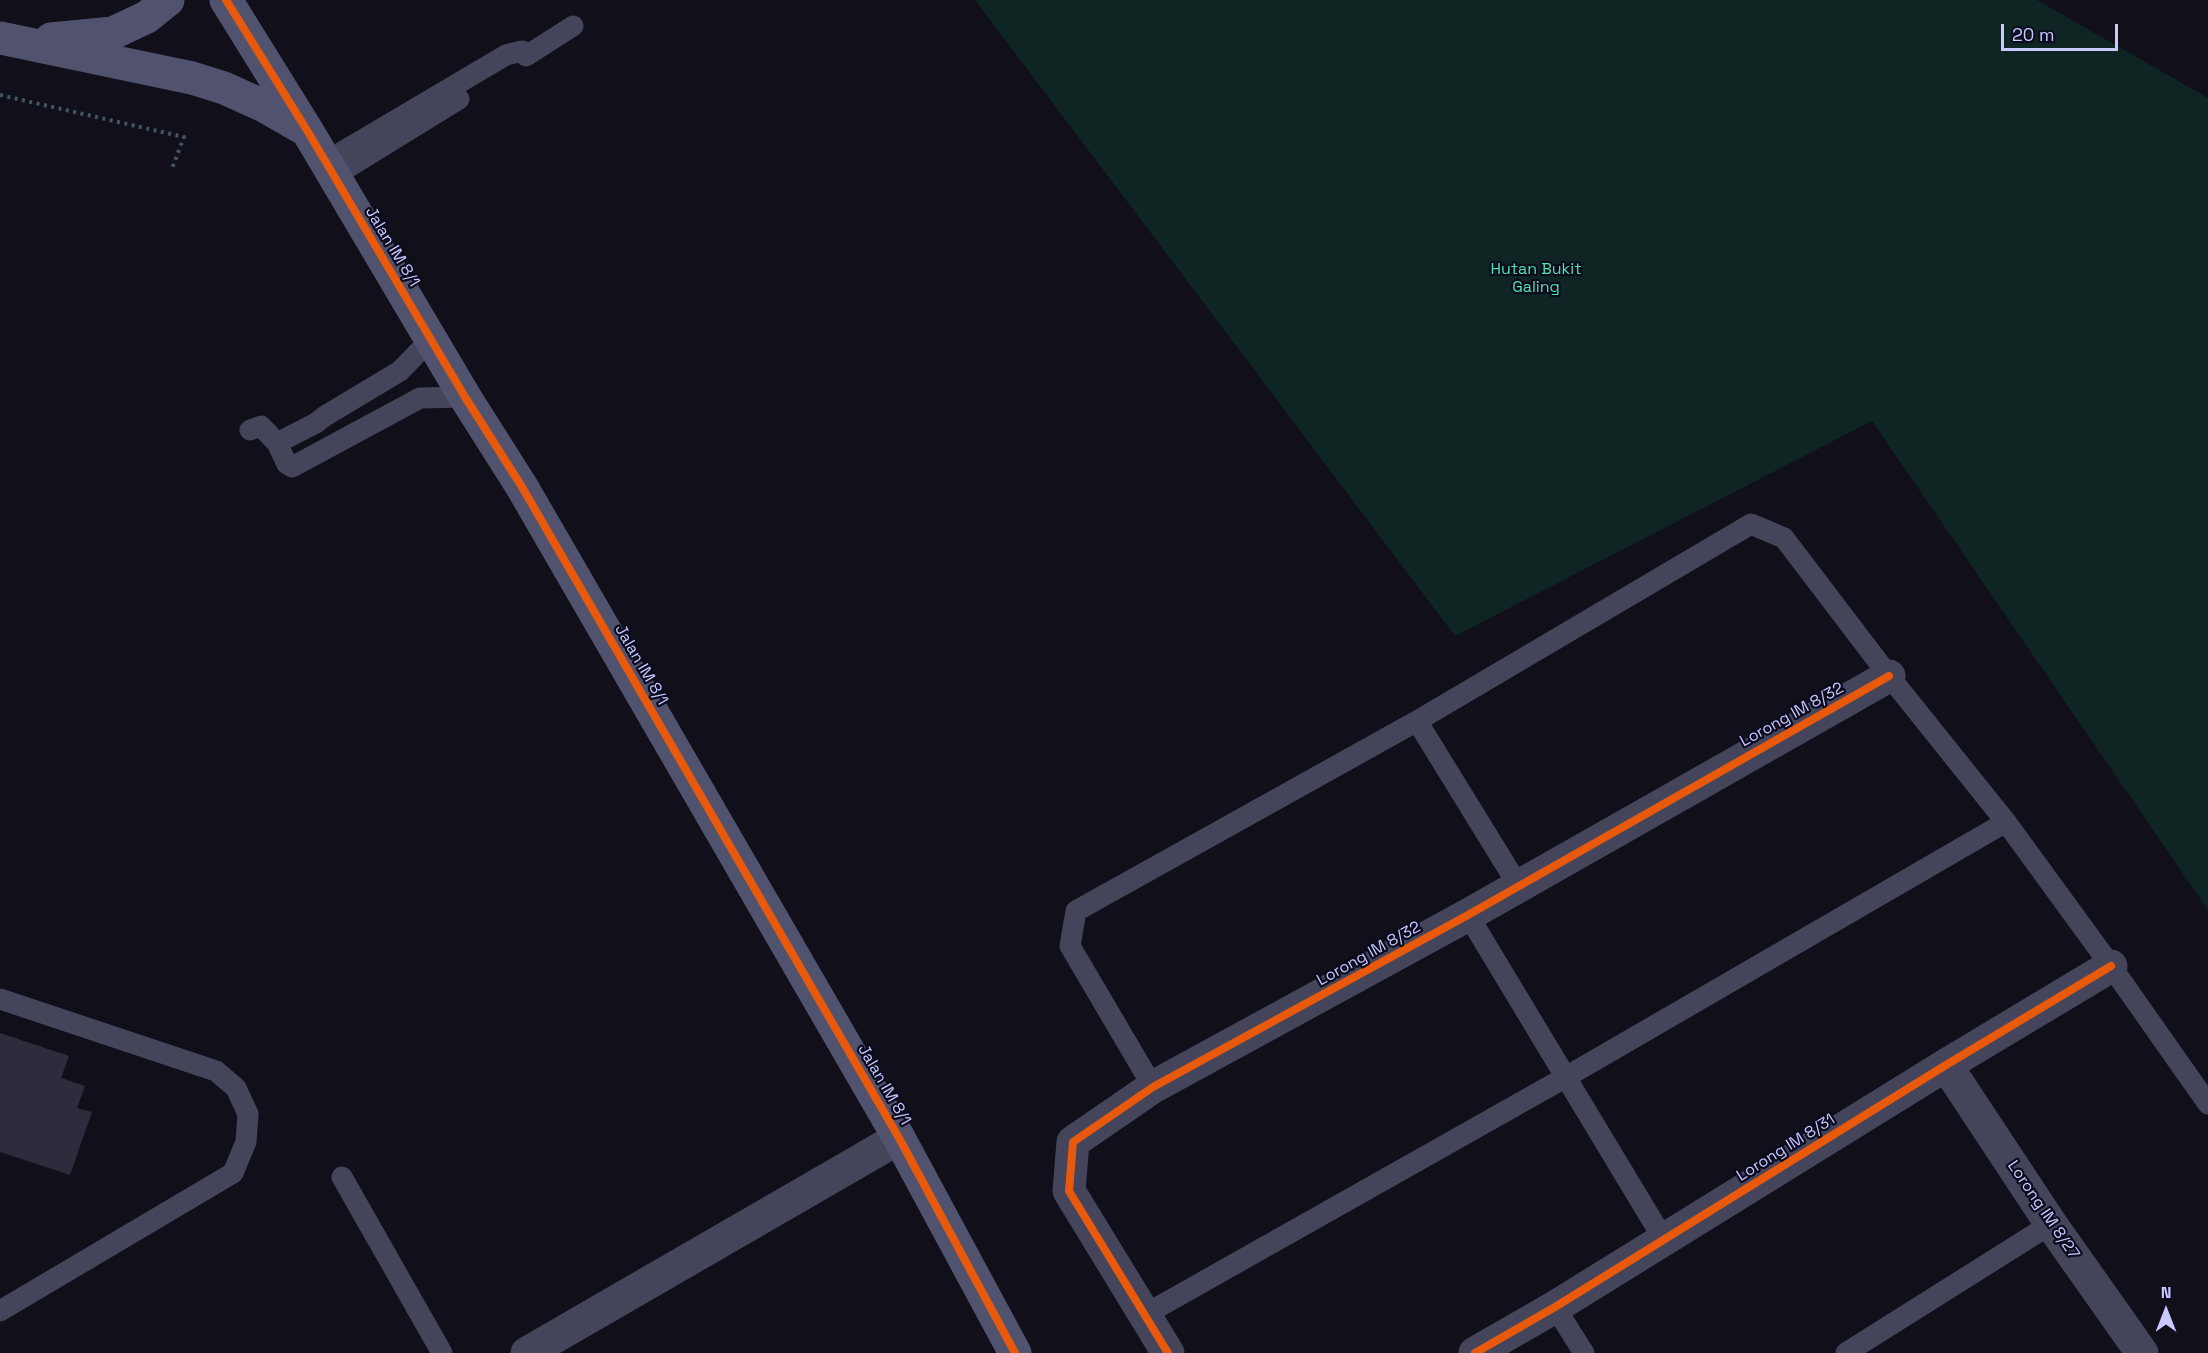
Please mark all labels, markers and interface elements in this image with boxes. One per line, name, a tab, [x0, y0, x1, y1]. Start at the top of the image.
scale bar	[2004, 12, 2121, 50]
text: 20 m	[2012, 23, 2055, 46]
street label: Jalan IM 8/1	[361, 204, 423, 290]
park label: Hutan Bukit Galing	[1491, 260, 1581, 298]
street label: Jalan IM 8/1	[610, 621, 672, 709]
street label: Lorong IM 8/32	[1737, 679, 1847, 751]
street label: Lorong IM 8/32	[1314, 918, 1424, 990]
street label: Jalan IM 8/1	[853, 1041, 915, 1129]
street label: Lorong IM 8/31	[1733, 1110, 1839, 1186]
street label: Lorong IM 8/27	[2003, 1157, 2083, 1263]
north arrow	[2136, 1281, 2196, 1341]
text: N	[2161, 1282, 2171, 1303]

